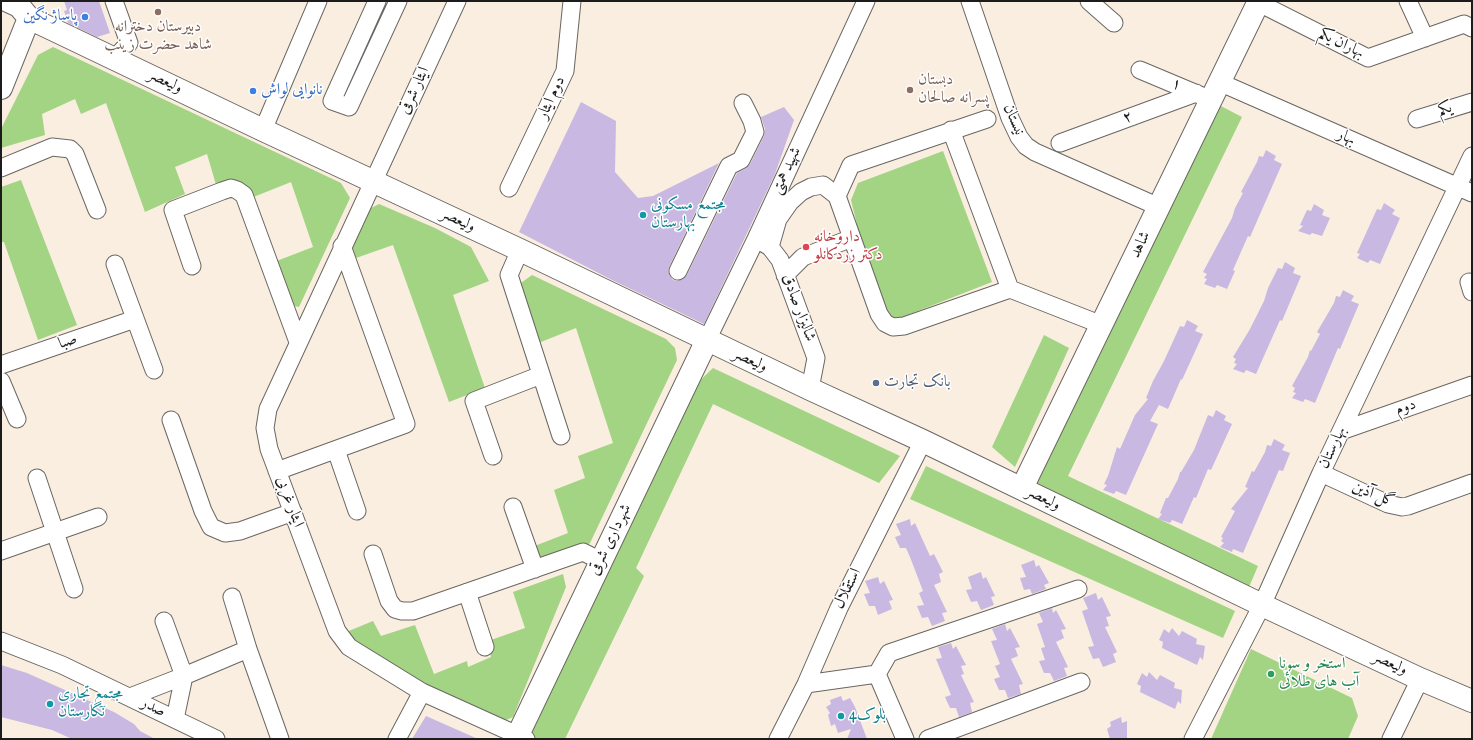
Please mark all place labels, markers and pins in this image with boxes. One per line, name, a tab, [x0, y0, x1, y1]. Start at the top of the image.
place label: پاساژ نگین	[23, 7, 77, 27]
marker: دبیرستان دخترانه شاهد حضرت زینب	[153, 7, 163, 17]
marker: پاساژ نگین	[80, 12, 90, 22]
place label: دبیرستان دخترانه شاهد حضرت زینب	[104, 18, 212, 56]
place label: دبستان پسرانه صالحان	[918, 71, 989, 109]
place label: نانوایی لواش	[261, 81, 323, 101]
marker: دبستان پسرانه صالحان	[905, 85, 915, 95]
marker: نانوایی لواش	[248, 86, 258, 96]
place label: مجتمع مسکونی بهارستان	[651, 196, 725, 234]
marker: مجتمع مسکونی بهارستان	[638, 210, 648, 220]
place label: داروخانه دکتر زردکانلو	[814, 228, 882, 266]
marker: داروخانه دکتر زردکانلو	[801, 242, 811, 252]
place label: بانک تجارت	[884, 373, 950, 393]
marker: بانک تجارت	[871, 378, 881, 388]
place label: استخر و سونا آب های طلائی	[1279, 655, 1359, 693]
marker: استخر و سونا آب های طلائی	[1266, 669, 1276, 679]
place label: مجتمع تجاری نگارستان	[58, 685, 123, 723]
marker: مجتمع تجاری نگارستان	[45, 699, 55, 709]
place label: بلوک4	[849, 706, 886, 726]
marker: بلوک4	[836, 711, 846, 721]

